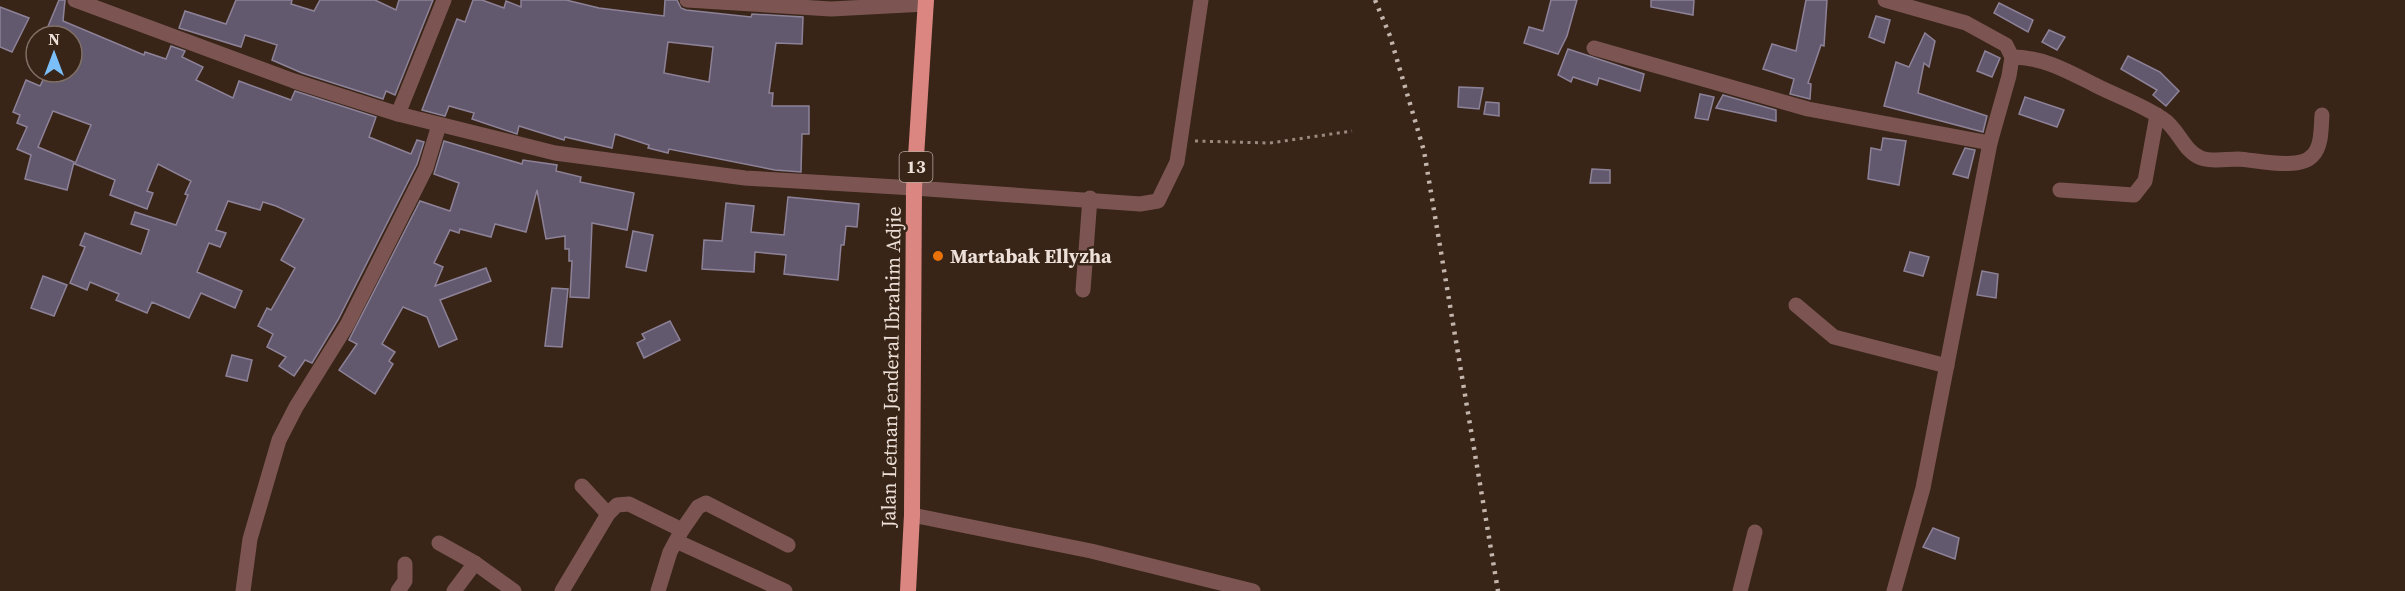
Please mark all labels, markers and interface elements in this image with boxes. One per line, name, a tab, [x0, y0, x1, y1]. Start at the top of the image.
north arrow	[24, 24, 84, 84]
text: N	[48, 28, 60, 50]
road number: 13	[900, 152, 932, 182]
street label: Jalan Letnan Jenderal Ibrahim Adjie	[874, 206, 908, 529]
place label: Martabak Ellyzha	[950, 242, 1112, 270]
marker: Martabak Ellyzha	[931, 249, 945, 263]

